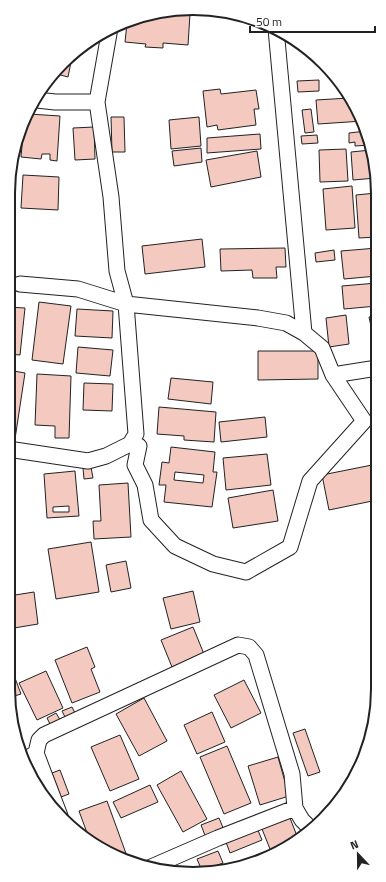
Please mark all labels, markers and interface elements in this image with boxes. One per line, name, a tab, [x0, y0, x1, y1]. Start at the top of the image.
scale bar	[250, 8, 375, 34]
text: 50 m	[256, 12, 282, 31]
north arrow	[338, 834, 378, 874]
text: N	[348, 836, 361, 854]

